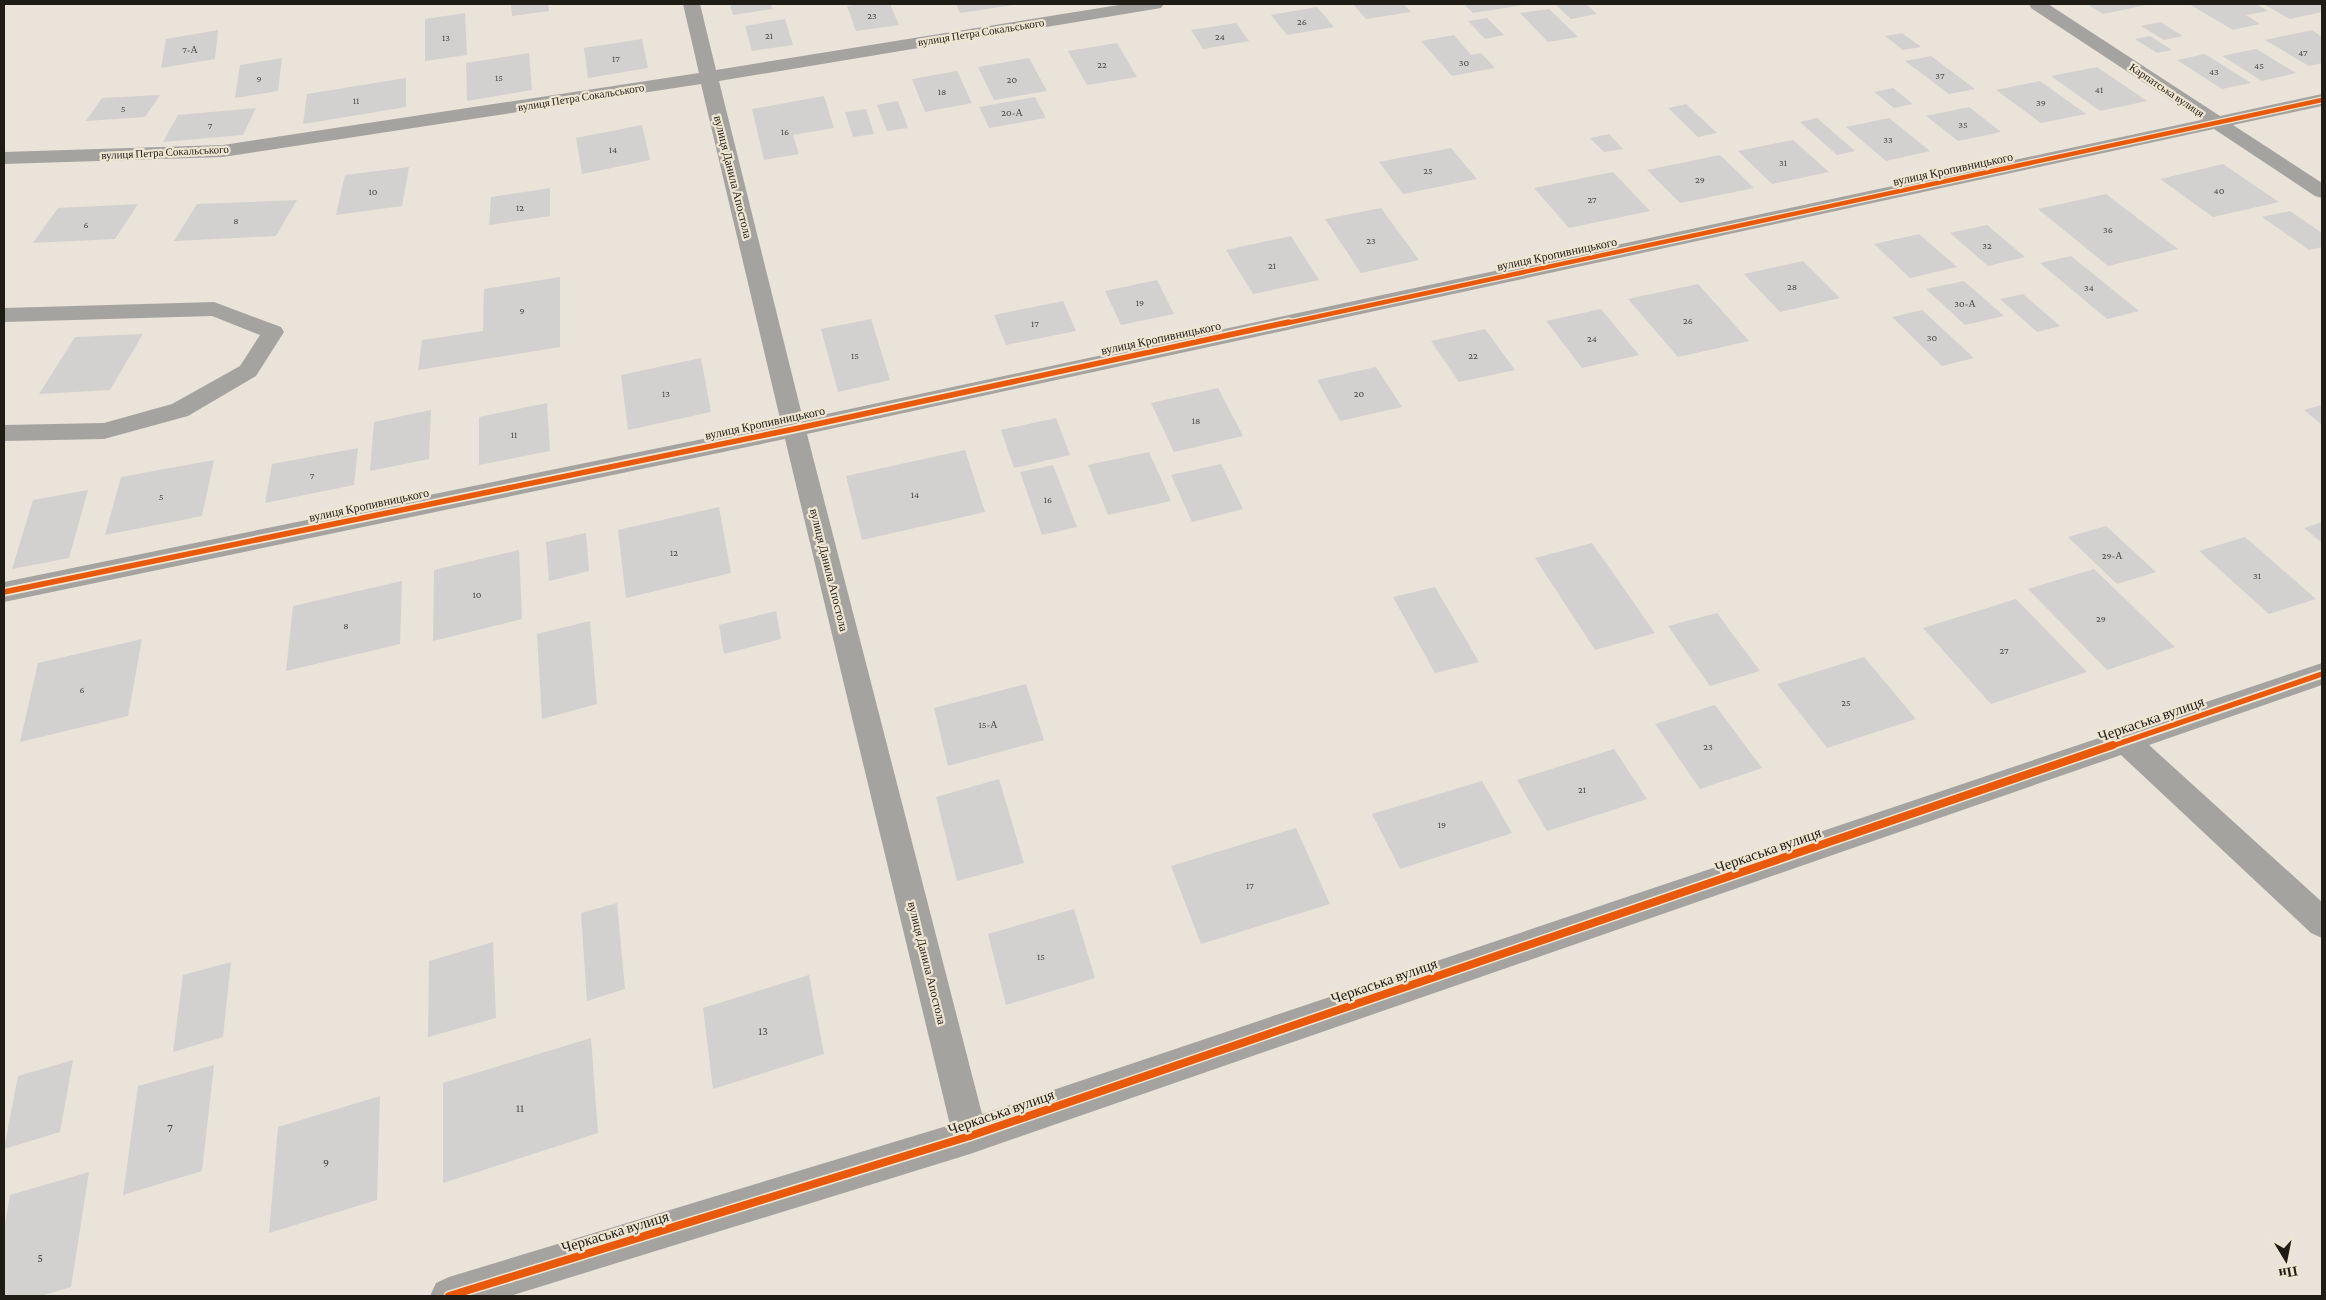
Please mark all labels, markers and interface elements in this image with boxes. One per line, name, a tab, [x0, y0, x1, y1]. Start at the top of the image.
house number: 23	[867, 10, 877, 21]
street label: вулиця Петра Сокальського	[917, 16, 1046, 48]
house number: 26	[1297, 16, 1307, 27]
house number: 21	[765, 30, 773, 41]
house number: 24	[1215, 31, 1225, 42]
house number: 13	[442, 32, 450, 43]
house number: 7-А	[182, 44, 198, 55]
house number: 47	[2298, 47, 2308, 58]
house number: 17	[612, 53, 620, 64]
house number: 30	[1459, 57, 1470, 68]
house number: 22	[1097, 59, 1107, 70]
house number: 45	[2254, 60, 2264, 71]
street label: Карпатська вулиця	[2128, 61, 2206, 119]
house number: 43	[2209, 66, 2219, 77]
house number: 37	[1935, 70, 1945, 81]
house number: 15	[495, 72, 503, 83]
house number: 9	[256, 73, 262, 84]
house number: 20	[1007, 74, 1018, 85]
street label: вулиця Петра Сокальського	[517, 81, 646, 113]
house number: 41	[2095, 84, 2103, 95]
house number: 18	[938, 86, 946, 97]
house number: 11	[353, 95, 359, 106]
house number: 39	[2036, 97, 2046, 108]
house number: 5	[121, 103, 126, 114]
house number: 20-А	[1001, 107, 1023, 118]
street label: вулиця Данила Апостола	[711, 114, 755, 241]
house number: 35	[1958, 119, 1968, 130]
house number: 7	[208, 120, 213, 131]
house number: 16	[781, 126, 789, 137]
house number: 33	[1883, 134, 1893, 145]
street label: вулиця Петра Сокальського	[101, 143, 230, 161]
house number: 14	[609, 144, 617, 155]
street label: вулиця Кропивницького	[1892, 149, 2014, 189]
house number: 31	[1779, 157, 1787, 168]
house number: 25	[1423, 165, 1433, 176]
house number: 29	[1695, 174, 1705, 185]
house number: 40	[2214, 185, 2225, 196]
house number: 10	[369, 186, 378, 197]
house number: 27	[1587, 194, 1597, 205]
house number: 12	[516, 202, 524, 213]
house number: 8	[233, 215, 239, 226]
house number: 6	[83, 219, 89, 230]
house number: 36	[2103, 224, 2113, 235]
street label: вулиця Кропивницького	[1496, 234, 1618, 274]
house number: 23	[1366, 235, 1376, 246]
house number: 32	[1982, 240, 1992, 251]
house number: 21	[1268, 260, 1276, 271]
house number: 28	[1787, 281, 1797, 292]
house number: 34	[2084, 282, 2094, 293]
house number: 19	[1136, 297, 1144, 308]
house number: 30-А	[1954, 298, 1976, 309]
house number: 9	[519, 305, 525, 316]
house number: 26	[1683, 315, 1693, 326]
house number: 17	[1031, 318, 1039, 329]
street label: вулиця Кропивницького	[1100, 318, 1222, 358]
house number: 30	[1927, 332, 1938, 343]
house number: 24	[1587, 333, 1597, 344]
house number: 15	[851, 350, 859, 361]
house number: 22	[1468, 350, 1478, 361]
house number: 13	[662, 388, 670, 399]
house number: 20	[1354, 388, 1365, 399]
street label: вулиця Кропивницького	[704, 403, 826, 443]
house number: 18	[1192, 415, 1200, 426]
house number: 11	[511, 429, 517, 440]
house number: 7	[310, 470, 315, 481]
street label: вулиця Кропивницького	[308, 485, 430, 525]
house number: 14	[911, 489, 919, 500]
house number: 5	[159, 491, 164, 502]
house number: 16	[1044, 494, 1052, 505]
street label: вулиця Данила Апостола	[807, 507, 851, 634]
house number: 12	[670, 547, 678, 558]
house number: 29-А	[2102, 550, 2123, 561]
house number: 31	[2253, 570, 2261, 581]
house number: 10	[473, 589, 482, 600]
house number: 29	[2096, 613, 2106, 624]
house number: 8	[343, 620, 349, 631]
house number: 27	[1999, 645, 2009, 656]
house number: 6	[79, 684, 85, 695]
street label: Черкаська вулиця	[2096, 693, 2206, 745]
house number: 25	[1841, 697, 1851, 708]
house number: 15-А	[979, 719, 998, 730]
house number: 23	[1703, 741, 1713, 752]
house number: 21	[1578, 784, 1586, 795]
house number: 19	[1438, 819, 1446, 830]
street label: Черкаська вулиця	[1713, 824, 1823, 876]
house number: 17	[1246, 880, 1254, 891]
street label: вулиця Данила Апостола	[905, 900, 949, 1027]
house number: 15	[1037, 951, 1045, 962]
street label: Черкаська вулиця	[1329, 955, 1439, 1007]
house number: 13	[758, 1024, 768, 1038]
street label: Черкаська вулиця	[946, 1086, 1056, 1138]
house number: 11	[516, 1101, 524, 1115]
house number: 7	[167, 1121, 173, 1135]
house number: 9	[323, 1156, 329, 1170]
street label: Черкаська вулиця	[559, 1208, 671, 1256]
north arrow	[2261, 1235, 2311, 1285]
house number: 5	[37, 1251, 43, 1265]
text: Пн	[2278, 1263, 2299, 1282]

